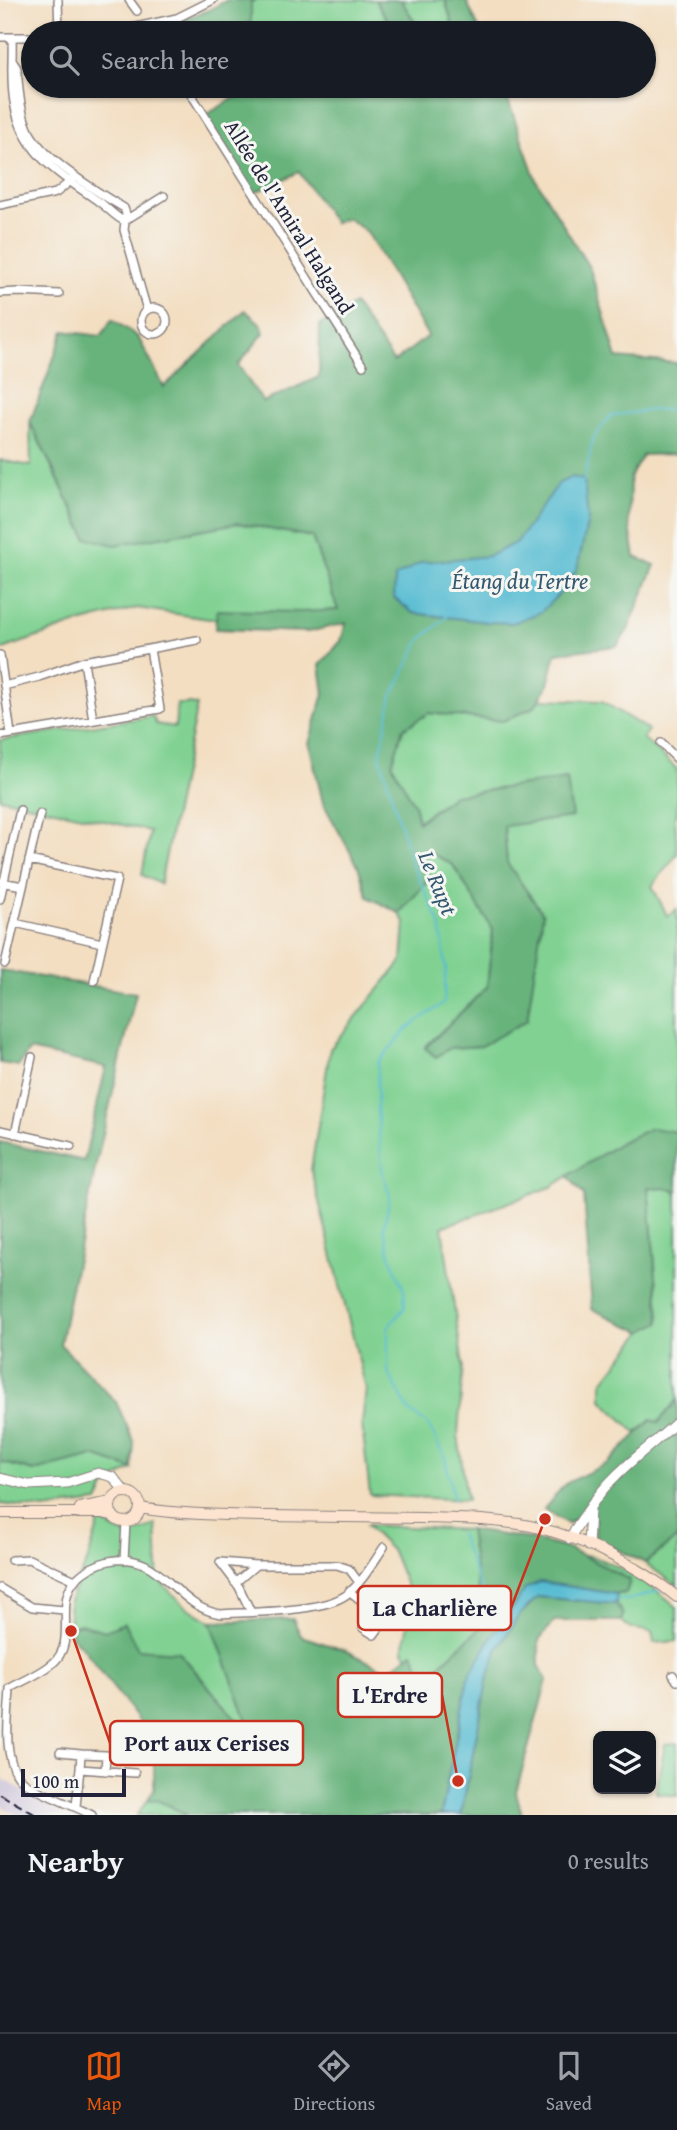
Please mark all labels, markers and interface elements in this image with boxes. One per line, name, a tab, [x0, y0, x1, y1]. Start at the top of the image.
search box	[21, 21, 656, 98]
text: Search here	[101, 40, 229, 79]
icon: search	[45, 41, 83, 79]
street label: Allée de l'Amiral Halgand	[217, 114, 362, 320]
water label: Étang du Tertre	[451, 564, 588, 597]
water label: Le Rupt	[410, 845, 467, 921]
callout: La Charlière	[358, 1586, 511, 1630]
text: La Charlière	[373, 1591, 497, 1624]
callout: L'Erdre	[338, 1673, 442, 1717]
text: L'Erdre	[352, 1678, 428, 1711]
callout: Port aux Cerises	[110, 1721, 303, 1765]
text: Port aux Cerises	[124, 1726, 290, 1759]
map controls	[593, 1731, 656, 1794]
button: layers	[593, 1731, 656, 1794]
scale bar	[21, 1766, 126, 1798]
text: 100 m	[32, 1767, 79, 1795]
text: Nearby	[28, 1839, 124, 1883]
text: 0 results	[568, 1844, 649, 1877]
tab: Map	[85, 2047, 123, 2117]
tab: Directions	[294, 2047, 375, 2117]
tab: Saved	[546, 2047, 592, 2117]

